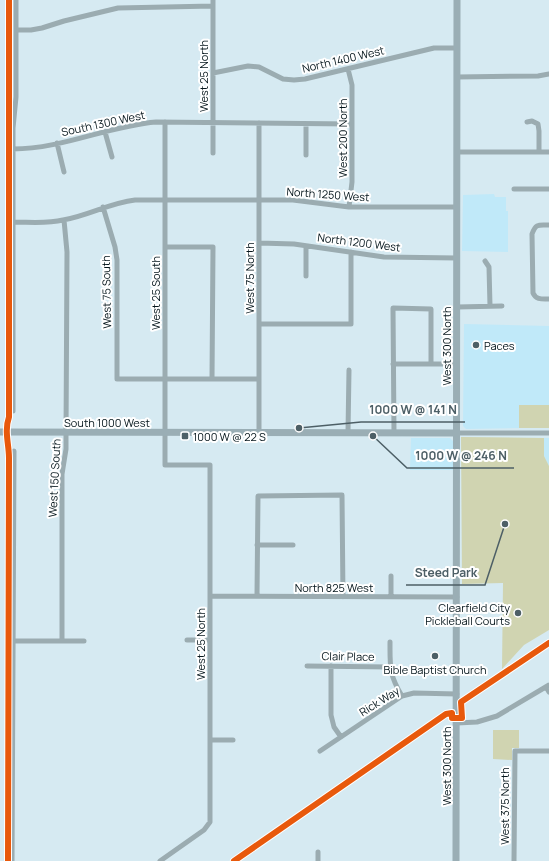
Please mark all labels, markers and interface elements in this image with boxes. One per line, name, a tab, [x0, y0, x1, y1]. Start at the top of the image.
street label: West 25 North	[196, 40, 211, 112]
street label: North 1400 West	[300, 42, 386, 76]
street label: West 200 North	[335, 98, 350, 178]
street label: South 1300 West	[60, 107, 146, 139]
street label: North 1250 West	[286, 184, 370, 204]
street label: North 1200 West	[317, 229, 401, 255]
street label: West 75 North	[242, 242, 257, 314]
street label: West 75 South	[98, 255, 114, 329]
street label: West 25 South	[148, 256, 163, 330]
street label: West 300 North	[439, 306, 454, 386]
place label: Paces	[484, 338, 515, 353]
marker: Paces	[471, 340, 481, 350]
callout: 1000 W @ 141 N	[361, 398, 465, 422]
text: 1000 W @ 141 N	[369, 401, 457, 418]
street label: South 1000 West	[64, 415, 150, 430]
place label: 1000 W @ 22 S	[193, 429, 266, 444]
marker: 1000 W @ 22 S	[180, 431, 190, 441]
street label: West 150 South	[44, 438, 64, 518]
callout: 1000 W @ 246 N	[407, 444, 514, 468]
text: 1000 W @ 246 N	[415, 447, 507, 464]
callout: Steed Park	[406, 561, 485, 585]
text: Steed Park	[415, 564, 478, 581]
street label: North 825 West	[295, 580, 373, 595]
place label: Clearfield City Pickleball Courts	[425, 600, 510, 628]
street label: West 25 North	[193, 608, 208, 680]
marker: Clearfield City Pickleball Courts	[513, 608, 523, 618]
street label: Clair Place	[321, 648, 375, 664]
marker: Bible Baptist Church	[430, 651, 440, 661]
place label: Bible Baptist Church	[383, 662, 487, 677]
street label: Rick Way	[356, 683, 402, 719]
street label: West 300 North	[439, 726, 454, 806]
street label: West 375 North	[497, 767, 512, 845]

